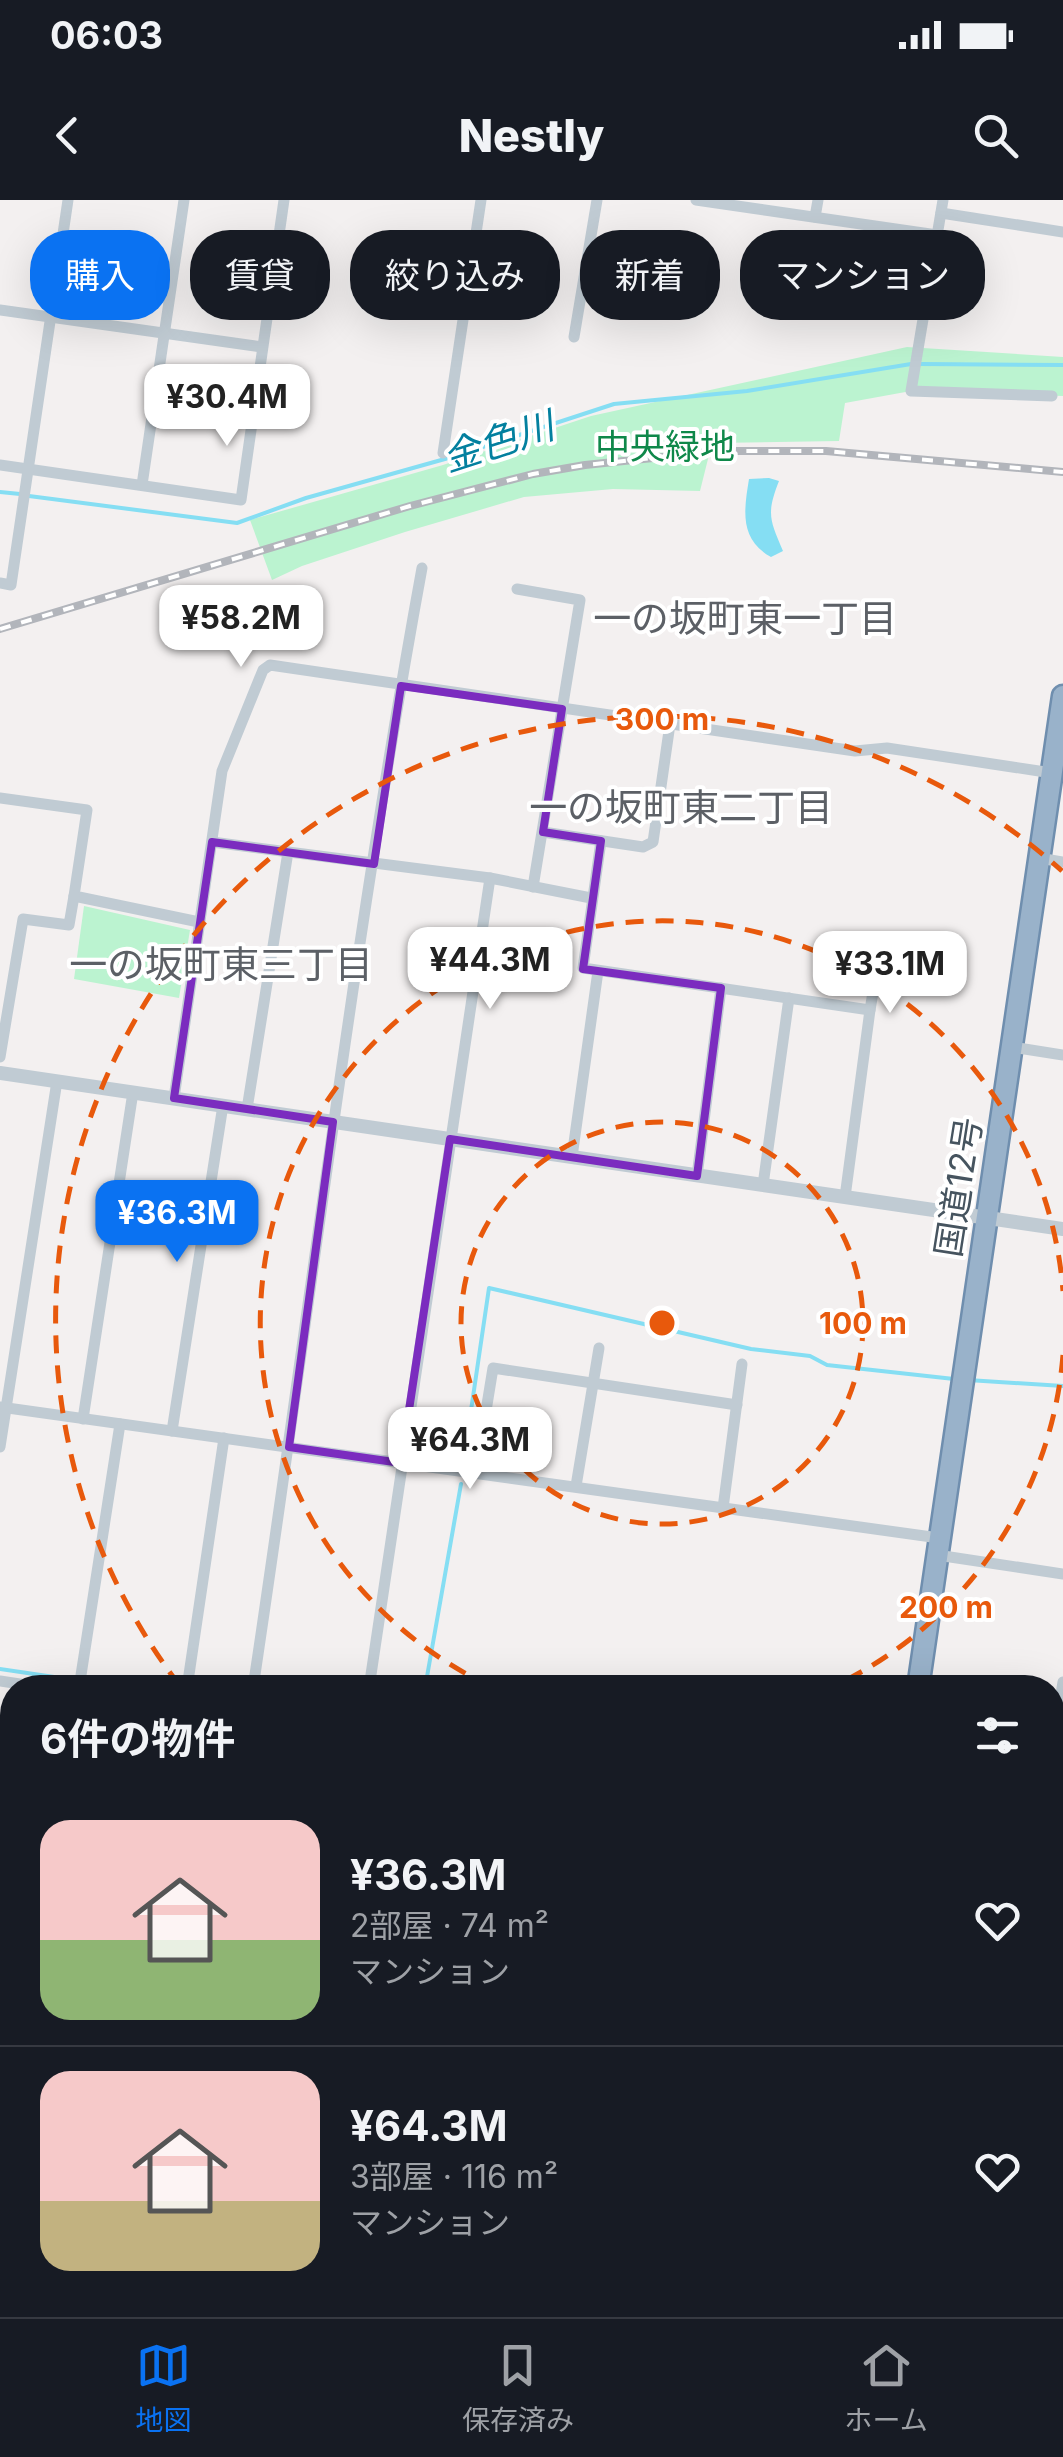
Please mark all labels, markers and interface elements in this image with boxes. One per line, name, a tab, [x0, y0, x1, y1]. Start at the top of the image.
text: 06:03	[50, 12, 163, 58]
icon: back	[40, 108, 95, 163]
text: Nestly	[459, 108, 604, 163]
icon: search	[968, 108, 1023, 163]
chip: 購入	[30, 230, 170, 320]
chip: 賃貸	[190, 230, 330, 320]
chip: 絞り込み	[350, 230, 560, 320]
chip: 新着	[580, 230, 720, 320]
chip: マンション	[740, 230, 985, 320]
pin: ¥30.4M	[146, 364, 308, 449]
text: ¥30.4M	[166, 377, 288, 416]
water label: 金色川	[437, 400, 563, 480]
park label: 中央緑地	[595, 425, 735, 467]
pin: ¥58.2M	[160, 585, 322, 670]
district label: 一の坂町東一丁目	[593, 595, 897, 641]
text: ¥58.2M	[181, 598, 301, 637]
text: 300 m	[615, 701, 709, 737]
district label: 一の坂町東二丁目	[529, 784, 833, 830]
pin: ¥44.3M	[409, 927, 571, 1012]
pin: ¥33.1M	[809, 931, 971, 1016]
text: ¥44.3M	[430, 940, 550, 979]
district label: 一の坂町東三丁目	[69, 941, 373, 987]
text: ¥33.1M	[835, 944, 945, 983]
street label: 国道12号	[926, 1114, 990, 1260]
pin: ¥36.3M	[96, 1180, 258, 1265]
text: ¥36.3M	[117, 1193, 237, 1232]
centre of rings	[644, 1305, 680, 1341]
text: 100 m	[819, 1305, 907, 1341]
pin: ¥64.3M	[389, 1407, 551, 1492]
text: ¥64.3M	[410, 1420, 530, 1459]
text: 200 m	[899, 1589, 993, 1625]
icon: filters	[970, 1708, 1025, 1763]
text: 6件の物件	[40, 1713, 235, 1764]
text: ¥36.3M	[350, 1849, 506, 1900]
icon: home	[120, 1860, 240, 1980]
icon: heart	[970, 1893, 1025, 1948]
text: 2部屋 · 74 m²	[350, 1906, 549, 1945]
text: マンション	[350, 1952, 510, 1991]
text: ¥64.3M	[350, 2100, 508, 2151]
icon: home	[120, 2111, 240, 2231]
icon: heart	[970, 2144, 1025, 2199]
text: 3部屋 · 116 m²	[350, 2157, 558, 2196]
text: マンション	[350, 2203, 510, 2242]
tab: 地図	[135, 2338, 191, 2438]
tab: 保存済み	[462, 2338, 574, 2438]
tab: ホーム	[845, 2338, 928, 2438]

